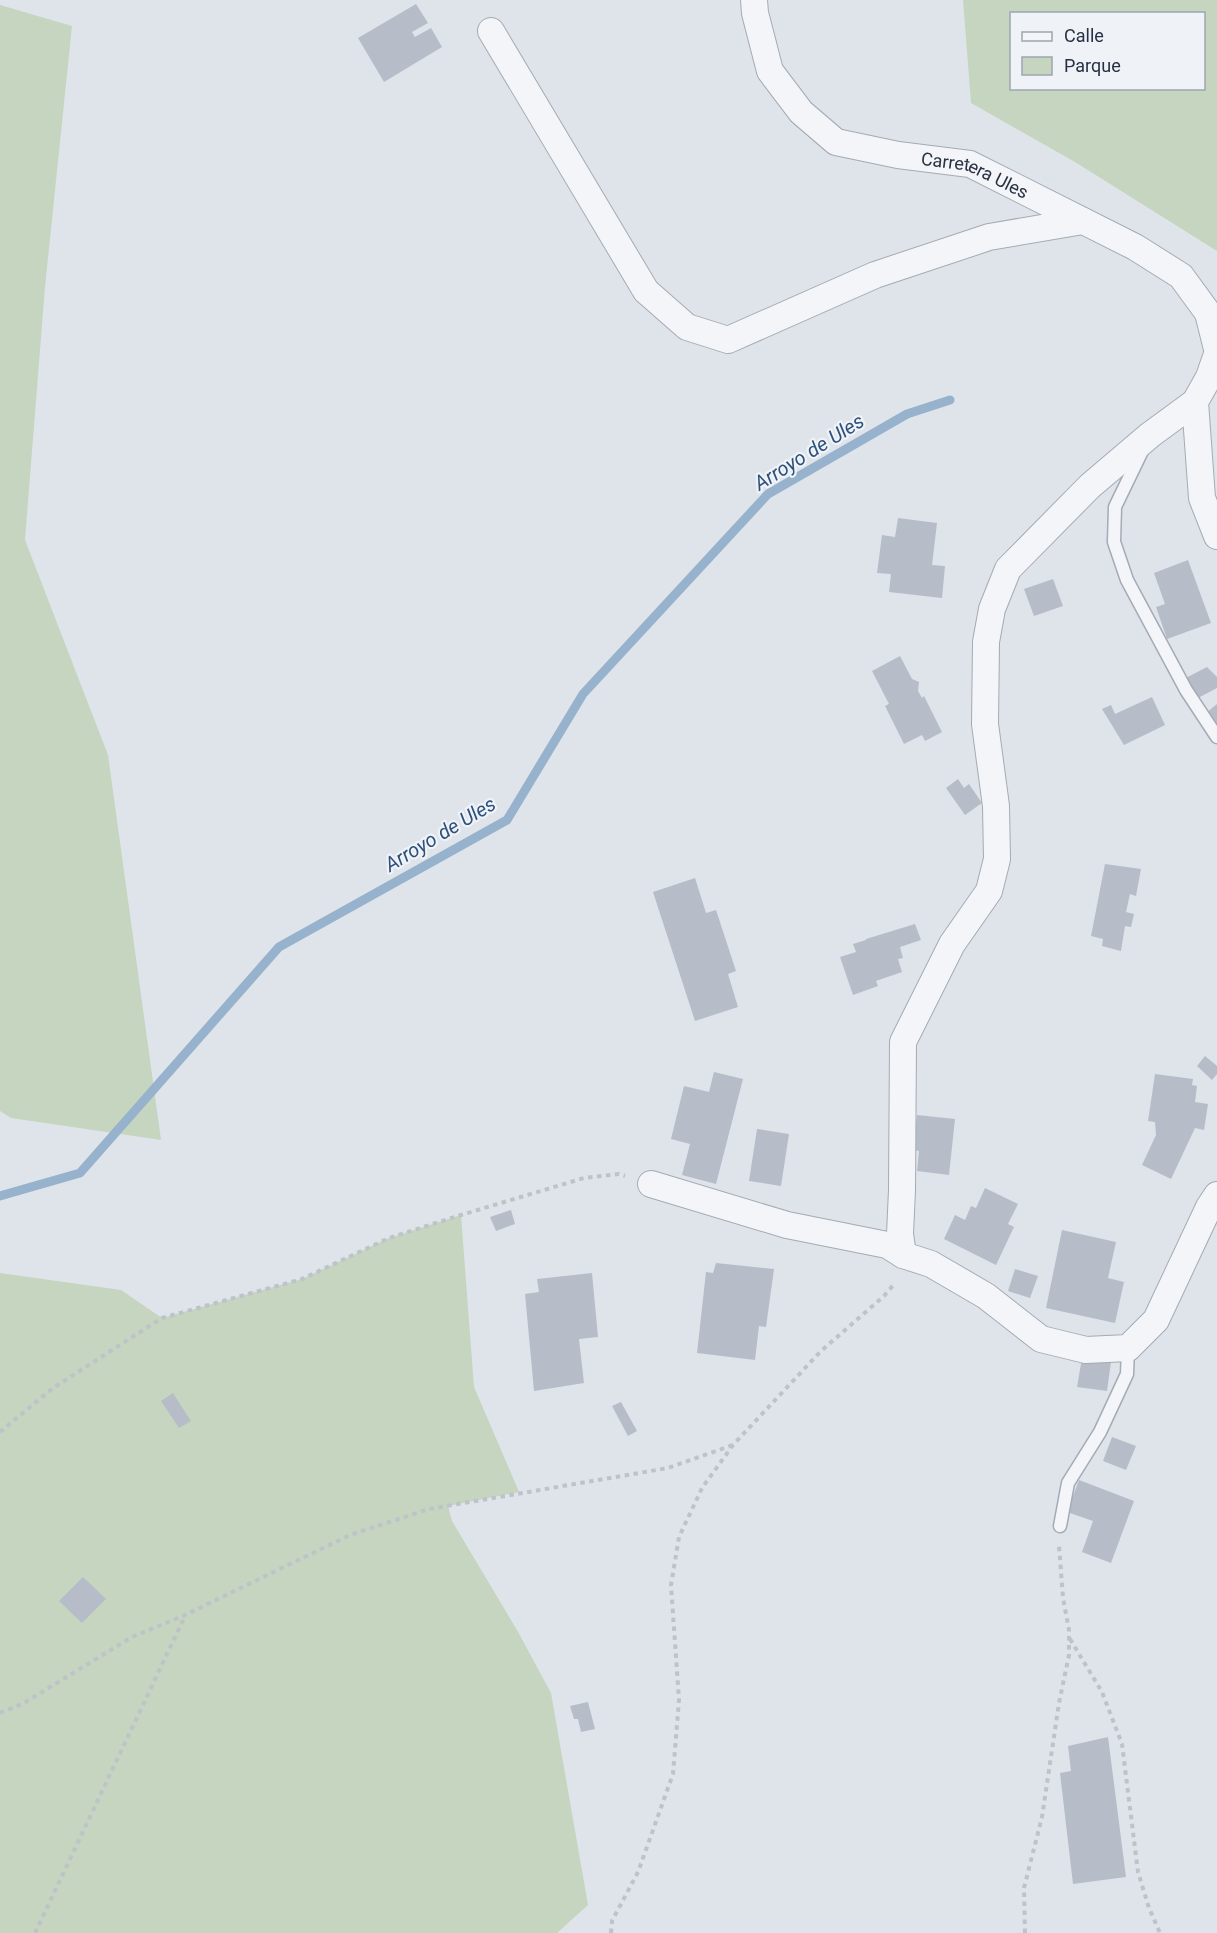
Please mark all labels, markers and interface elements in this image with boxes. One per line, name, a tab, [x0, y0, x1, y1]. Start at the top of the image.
legend	[1010, 12, 1205, 90]
text: Calle	[1064, 25, 1104, 46]
text: Parque	[1064, 55, 1121, 76]
street label: Carretera Ules	[920, 147, 1032, 202]
water label: Arroyo de Ules	[749, 409, 868, 496]
water label: Arroyo de Ules	[379, 791, 500, 877]

